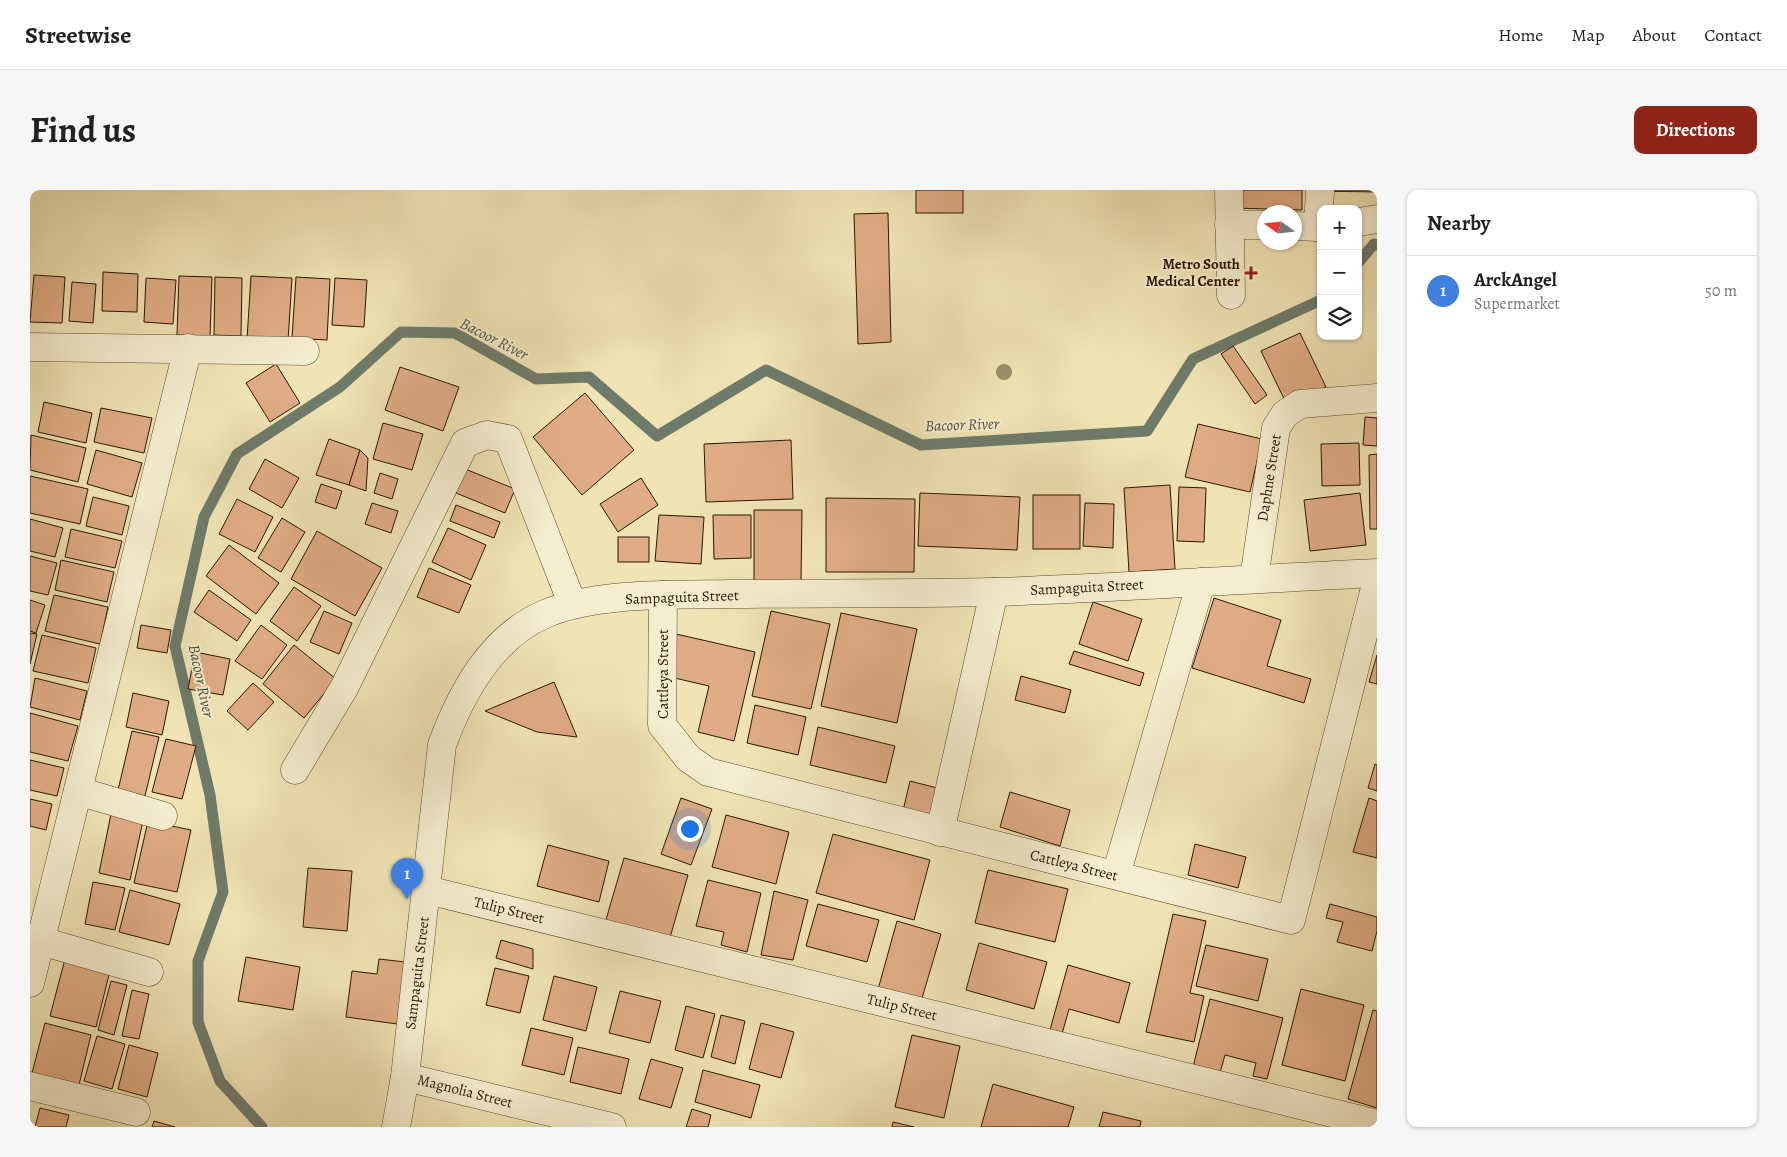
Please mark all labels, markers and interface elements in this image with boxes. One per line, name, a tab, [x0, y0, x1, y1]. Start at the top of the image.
text: Streetwise	[25, 19, 131, 51]
text: Home	[1498, 23, 1543, 47]
text: Map	[1571, 23, 1604, 47]
text: About	[1632, 23, 1676, 47]
text: Contact	[1704, 23, 1762, 47]
text: Find us	[30, 106, 136, 154]
button: Directions	[1634, 106, 1757, 154]
north arrow	[1257, 205, 1302, 250]
map controls	[1317, 205, 1362, 340]
button: +	[1317, 205, 1362, 250]
text: Nearby	[1427, 209, 1490, 237]
button: −	[1317, 250, 1362, 295]
place label: Metro South Medical Center	[1146, 254, 1240, 291]
marker: Metro South Medical Center	[1244, 266, 1258, 280]
text: ArckAngel	[1474, 267, 1557, 293]
text: 1	[1440, 280, 1446, 302]
text: 50 m	[1705, 280, 1737, 302]
text: Supermarket	[1474, 293, 1560, 315]
button: layers	[1317, 295, 1362, 340]
water label: Bacoor River	[456, 312, 532, 366]
water label: Bacoor River	[925, 413, 1000, 437]
street label: Daphne Street	[1252, 433, 1286, 523]
street label: Sampaguita Street	[1030, 574, 1144, 600]
street label: Sampaguita Street	[625, 585, 739, 609]
street label: Cattleya Street	[653, 629, 673, 719]
water label: Bacoor River	[183, 642, 220, 720]
your location	[677, 816, 703, 842]
street label: Cattleya Street	[1028, 844, 1120, 886]
pin: 1	[391, 858, 423, 899]
street label: Tulip Street	[472, 892, 546, 928]
street label: Sampaguita Street	[400, 915, 434, 1031]
street label: Tulip Street	[865, 989, 939, 1025]
street label: Magnolia Street	[415, 1070, 515, 1113]

